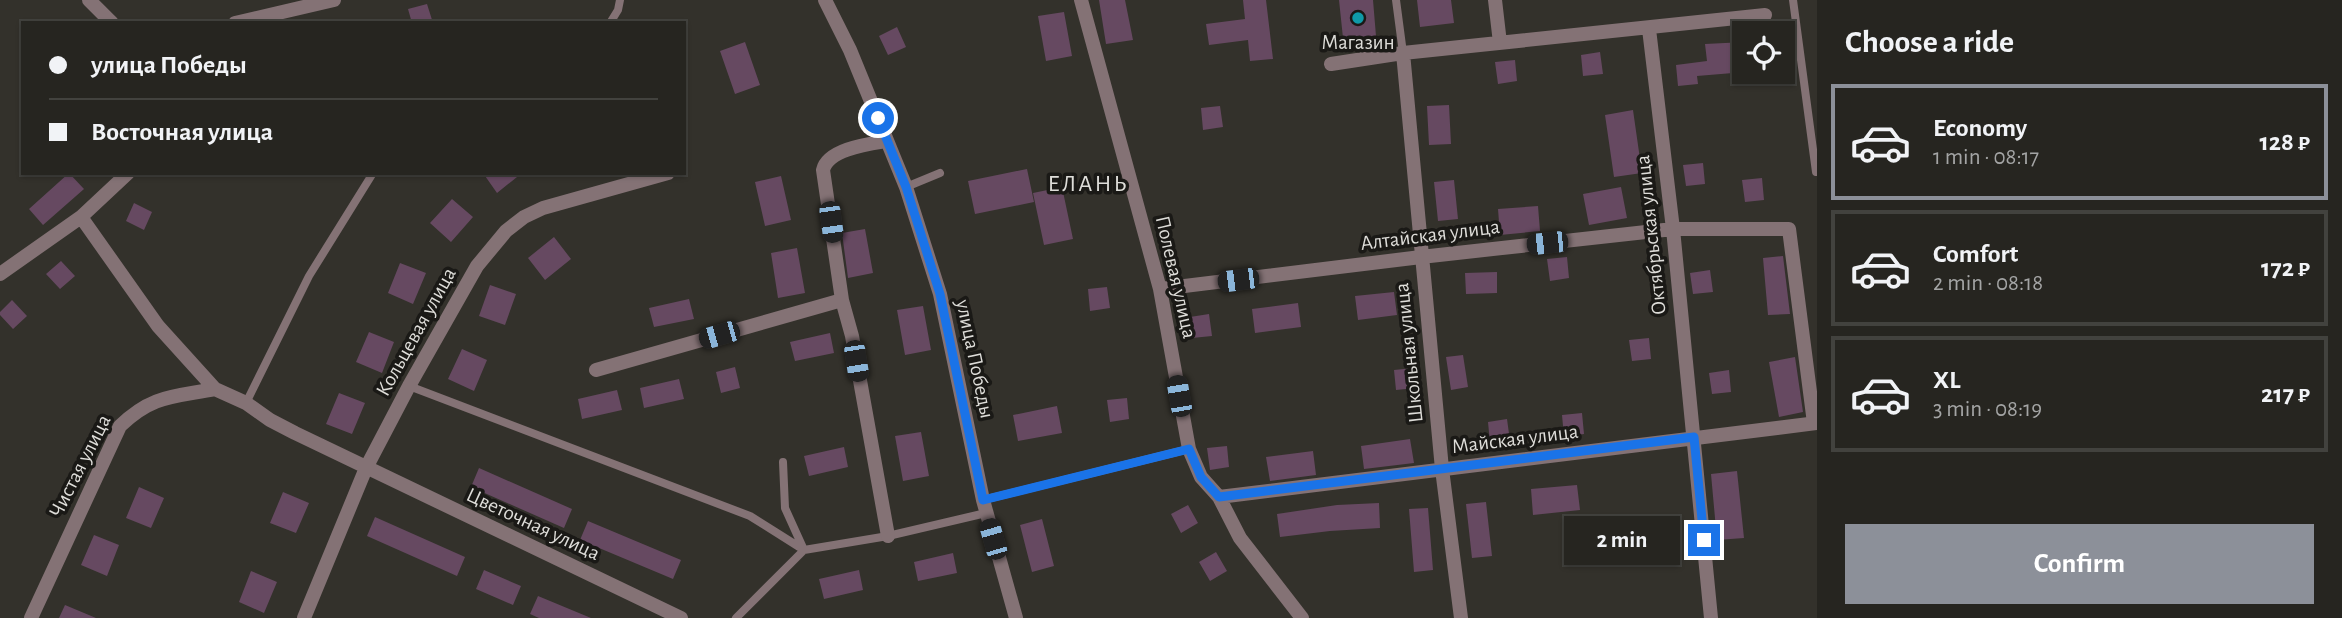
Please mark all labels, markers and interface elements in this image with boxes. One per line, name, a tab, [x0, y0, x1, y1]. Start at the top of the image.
marker: Магазин	[1350, 10, 1366, 26]
map controls	[1732, 21, 1795, 84]
button: locate	[1732, 21, 1795, 84]
text: Choose a ride	[1845, 26, 2014, 58]
place label: Магазин	[1321, 32, 1395, 53]
text: улица Победы	[91, 52, 247, 78]
route start	[862, 102, 894, 134]
icon: car	[1849, 111, 1912, 174]
text: Economy	[1933, 115, 2027, 141]
text: Восточная улица	[91, 119, 273, 145]
text: 128 ₽	[2259, 129, 2310, 155]
text: 1 min · 08:17	[1933, 146, 2039, 169]
street label: Октябрьская улица	[1632, 154, 1670, 316]
district label: ЕЛАНЬ	[1047, 172, 1129, 196]
car	[818, 200, 845, 244]
street label: Полевая улица	[1152, 214, 1200, 341]
street label: Алтайская улица	[1359, 216, 1501, 254]
car	[1526, 230, 1569, 256]
icon: car	[1849, 237, 1912, 300]
text: Comfort	[1933, 241, 2018, 267]
text: 172 ₽	[2261, 255, 2310, 281]
street label: Кольцевая улица	[372, 264, 460, 400]
car	[1216, 267, 1261, 293]
text: 2 min · 08:18	[1933, 272, 2043, 295]
street label: Школьная улица	[1391, 282, 1427, 424]
street label: улица Победы	[952, 297, 998, 420]
car	[696, 319, 743, 351]
car	[843, 339, 870, 383]
icon: car	[1849, 363, 1912, 426]
text: XL	[1933, 367, 1960, 393]
car	[1166, 373, 1193, 419]
text: 217 ₽	[2261, 381, 2310, 407]
text: 3 min · 08:19	[1933, 398, 2042, 421]
street label: Чистая улица	[45, 411, 115, 521]
street label: Майская улица	[1450, 421, 1580, 457]
street label: Цветочная улица	[463, 484, 603, 564]
car	[978, 516, 1009, 562]
callout: 2 min	[1564, 516, 1680, 564]
route end	[1688, 524, 1720, 556]
button: Confirm	[1845, 524, 2314, 604]
text: 2 min	[1596, 529, 1648, 552]

